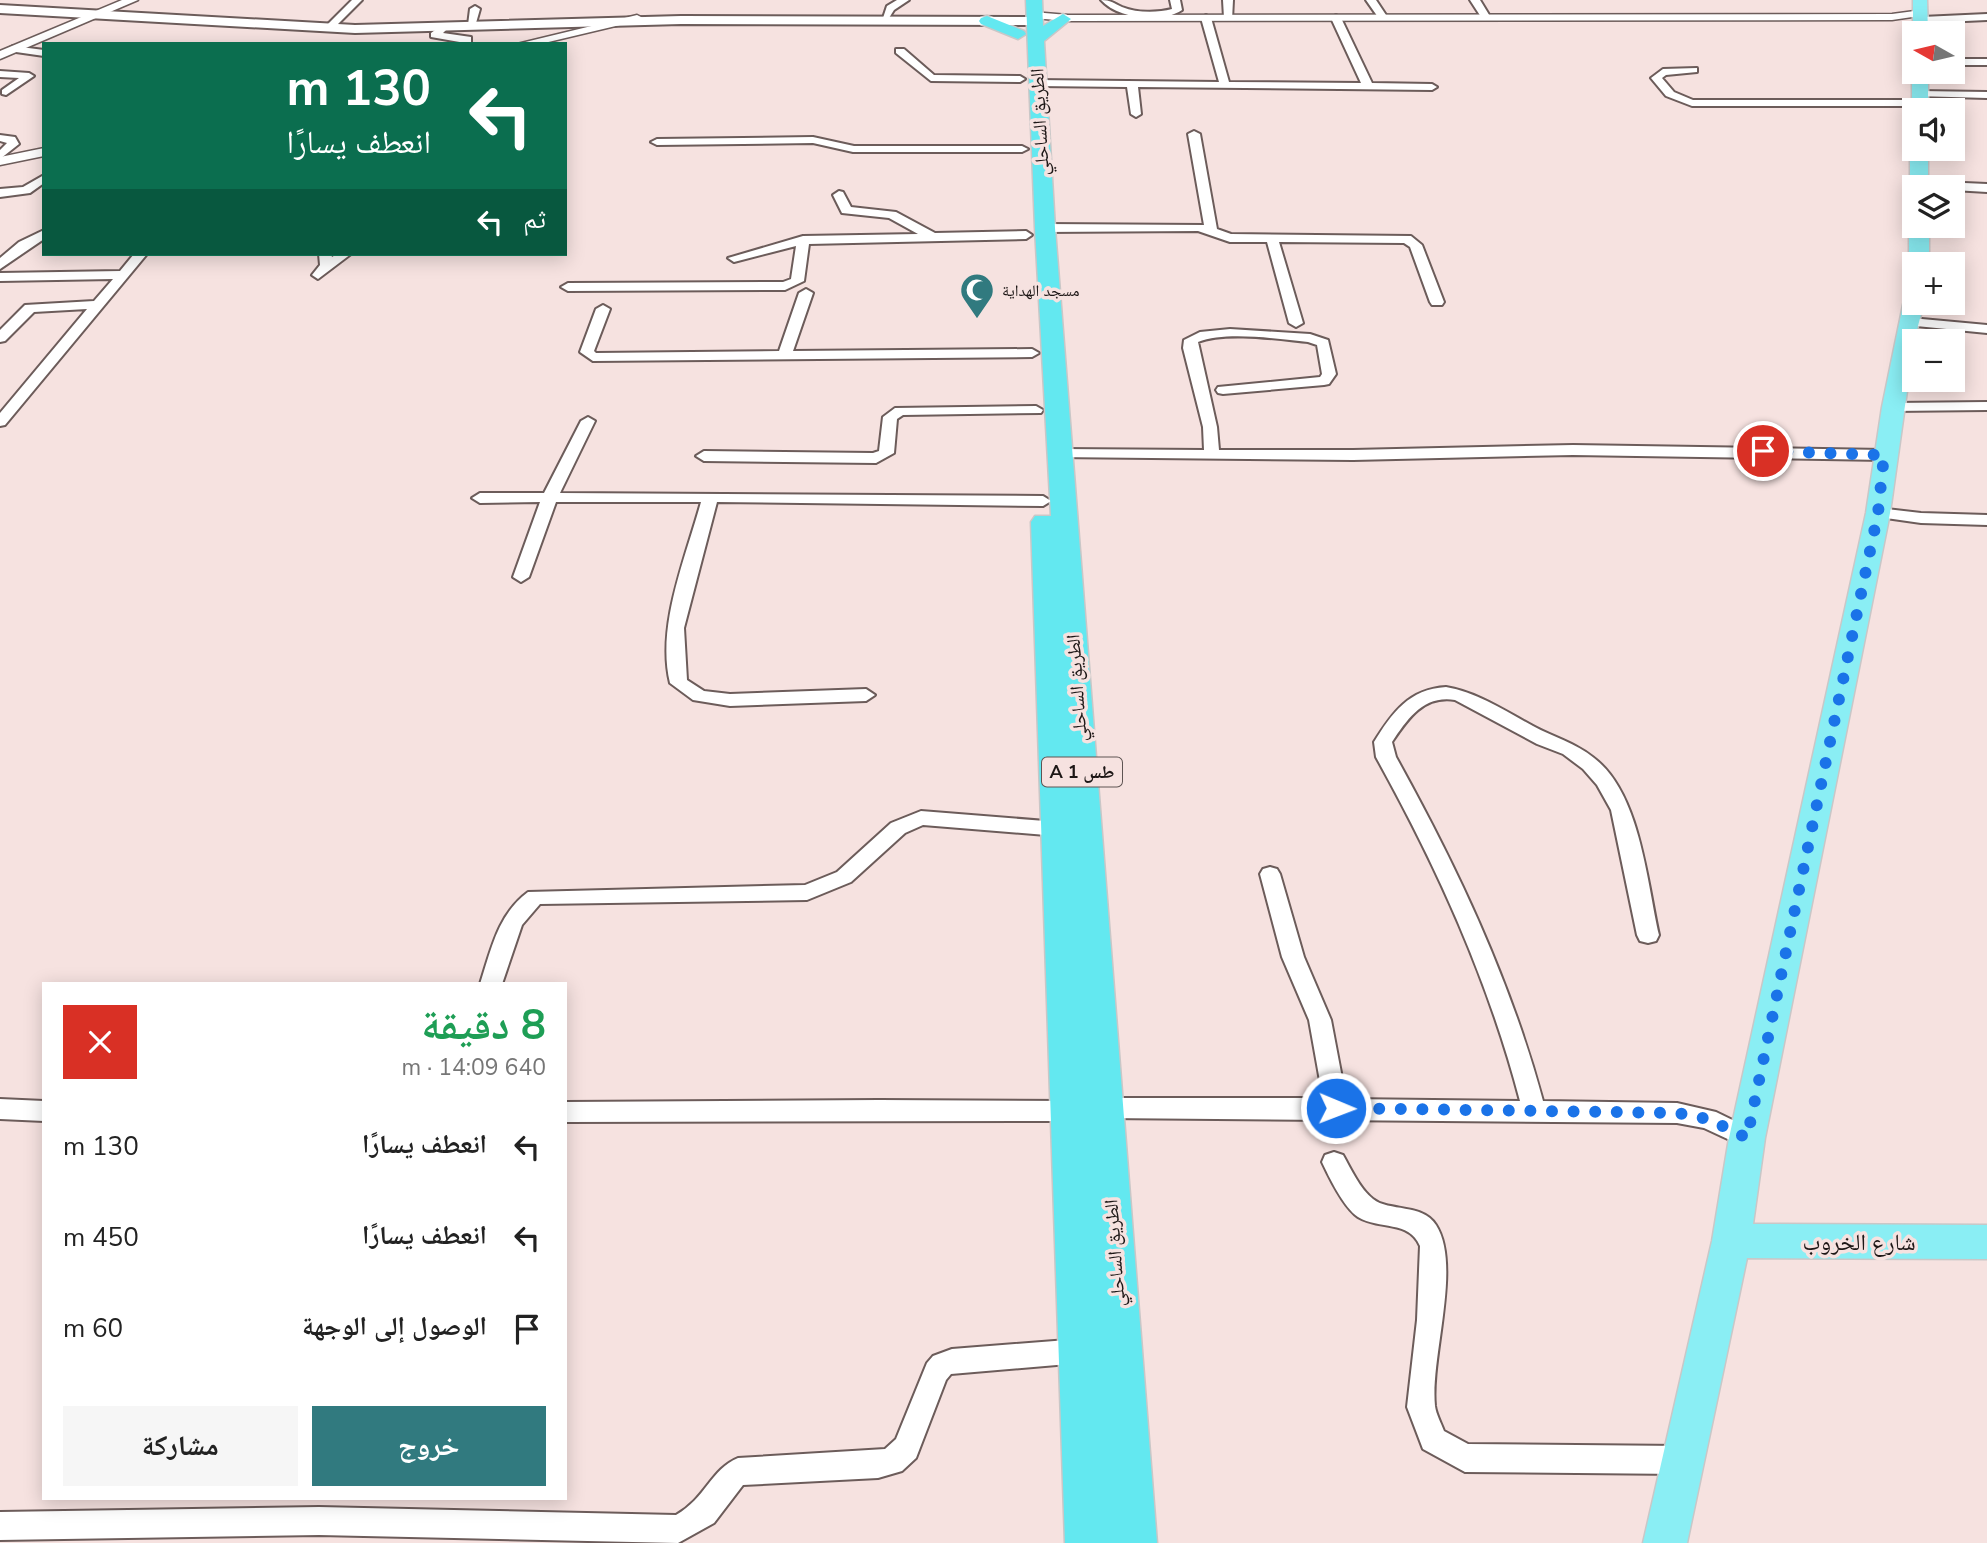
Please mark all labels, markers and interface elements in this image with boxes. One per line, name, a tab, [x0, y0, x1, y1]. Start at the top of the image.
north arrow	[1902, 21, 1965, 84]
map controls	[1902, 21, 1965, 392]
text: 130 m	[287, 55, 431, 122]
street label: الطريق الساحلي	[1024, 67, 1058, 176]
icon: left	[455, 70, 546, 161]
button: sound	[1902, 98, 1965, 161]
text: انعطف يسارًا	[287, 121, 431, 164]
button: layers	[1902, 175, 1965, 238]
text: ثم	[523, 202, 546, 237]
icon: left	[471, 203, 509, 241]
button: +	[1902, 252, 1965, 315]
mosque icon: مسجد الهداية	[958, 271, 996, 320]
place label: مسجد الهداية	[1002, 280, 1080, 302]
button: −	[1902, 329, 1965, 392]
pin	[1733, 421, 1793, 481]
icon: arrive	[1744, 432, 1782, 470]
street label: الطريق الساحلي	[1060, 633, 1096, 742]
road number: A 1 طس	[1042, 758, 1122, 786]
text: 8 دقيقة	[421, 997, 546, 1054]
button: close	[63, 1005, 137, 1079]
text: 640 m · 14:09	[401, 1052, 546, 1083]
position arrow	[1299, 1071, 1373, 1145]
text: انعطف يسارًا	[362, 1127, 487, 1162]
icon: left	[508, 1128, 546, 1166]
text: 130 m	[63, 1129, 139, 1164]
street label: الطريق الساحلي	[1098, 1198, 1134, 1307]
text: انعطف يسارًا	[362, 1218, 487, 1253]
icon: left	[508, 1219, 546, 1257]
text: 450 m	[63, 1220, 139, 1255]
street label: شارع الخروب	[1802, 1227, 1916, 1258]
text: الوصول إلى الوجهة	[302, 1309, 487, 1344]
icon: arrive	[508, 1310, 546, 1348]
text: 60 m	[63, 1311, 123, 1346]
button: مشاركة	[63, 1406, 298, 1486]
button: خروج	[312, 1406, 546, 1486]

